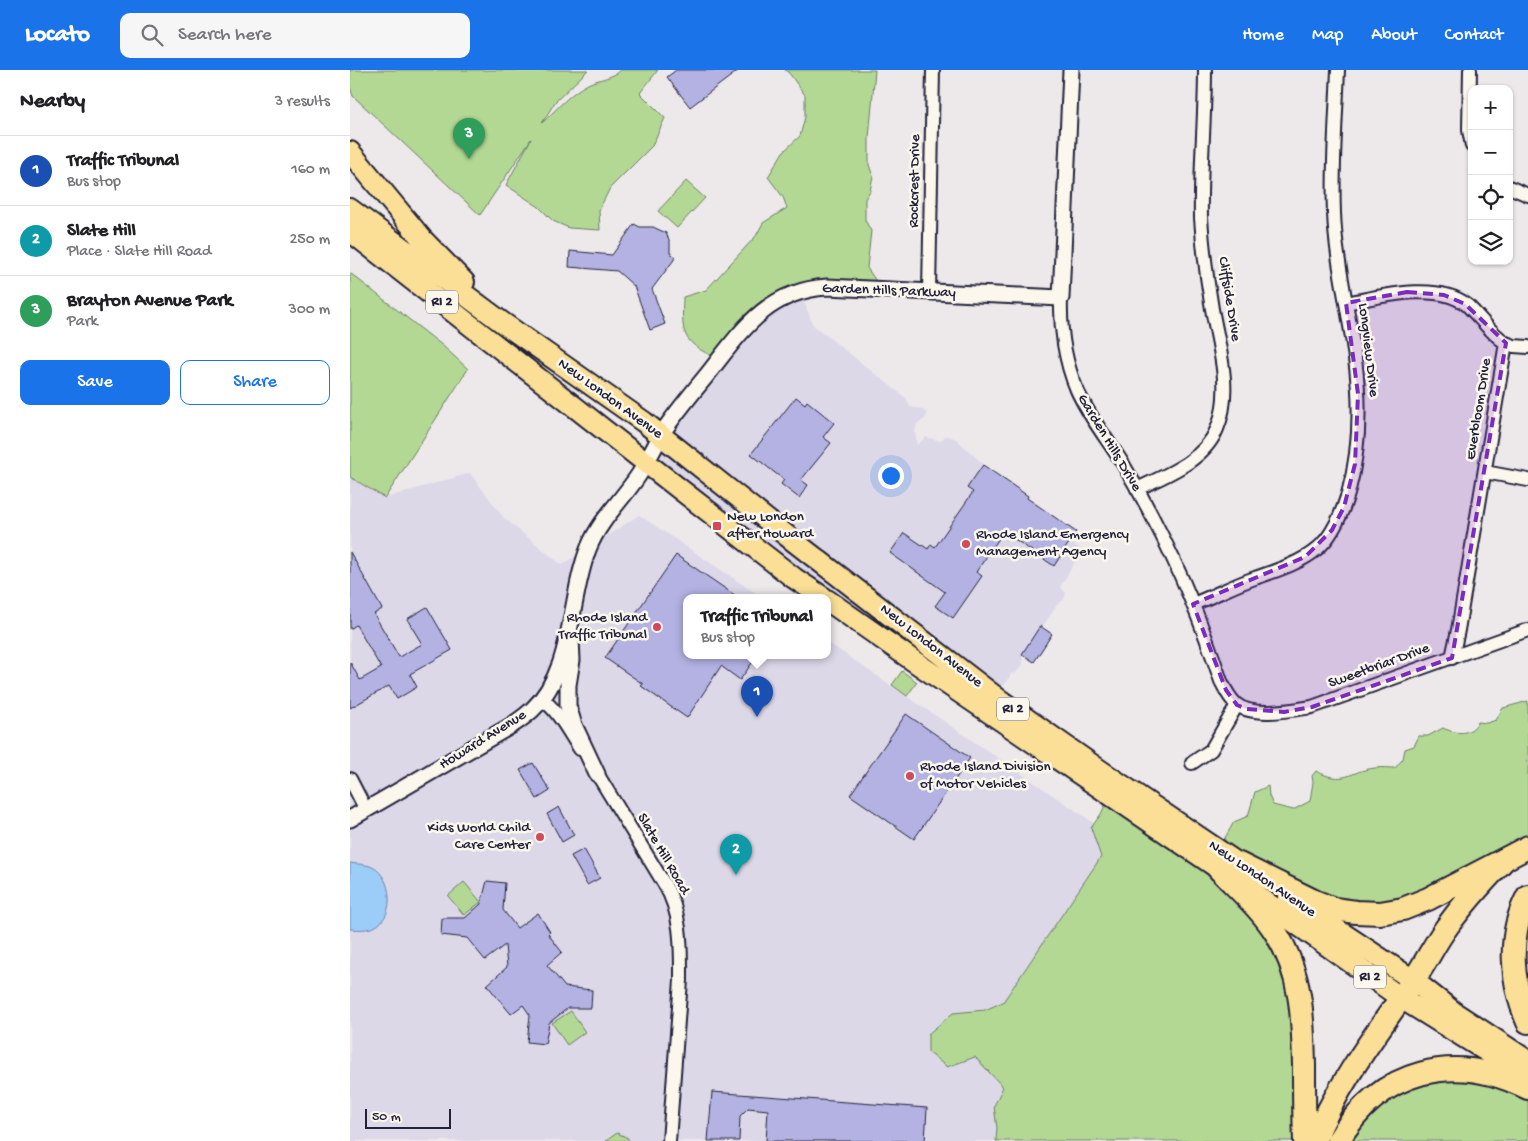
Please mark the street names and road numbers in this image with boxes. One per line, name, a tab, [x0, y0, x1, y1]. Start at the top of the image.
street label: Rockcrest Drive	[905, 134, 925, 228]
street label: Cliffside Drive	[1213, 255, 1245, 343]
street label: Garden Hills Parkway	[822, 280, 957, 302]
road number: RI 2	[426, 290, 458, 313]
street label: Longview Drive	[1353, 302, 1383, 398]
street label: New London Avenue	[554, 355, 666, 443]
street label: Everbloom Drive	[1462, 357, 1496, 461]
street label: Garden Hills Drive	[1073, 391, 1145, 495]
street label: New London Avenue	[876, 600, 986, 692]
street label: Sweetbriar Drive	[1326, 639, 1432, 693]
road number: RI 2	[997, 698, 1029, 720]
street label: Howard Avenue	[436, 706, 530, 774]
street label: Slate Hill Road	[633, 810, 694, 899]
street label: New London Avenue	[1205, 836, 1319, 922]
road number: RI 2	[1354, 966, 1386, 989]

